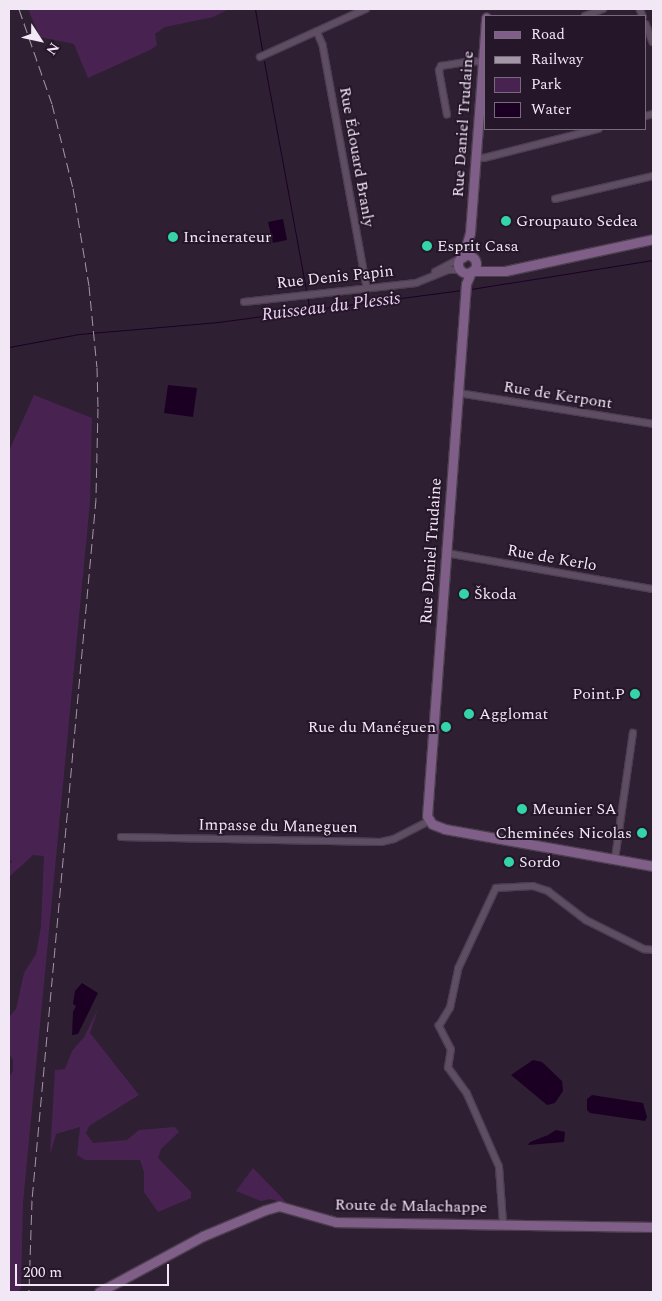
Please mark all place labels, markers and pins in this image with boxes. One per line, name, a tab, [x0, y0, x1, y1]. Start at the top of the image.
place label: Groupauto Sedea	[516, 211, 638, 231]
marker: Groupauto Sedea	[500, 215, 512, 227]
place label: Incinerateur	[183, 227, 271, 247]
marker: Incinerateur	[167, 231, 179, 243]
place label: Esprit Casa	[437, 236, 519, 256]
marker: Esprit Casa	[421, 240, 433, 252]
place label: Škoda	[474, 584, 517, 604]
marker: Škoda	[458, 588, 470, 600]
place label: Point.P	[572, 684, 625, 704]
marker: Point.P	[629, 688, 641, 700]
place label: Agglomat	[479, 704, 548, 724]
marker: Agglomat	[463, 708, 475, 720]
place label: Rue du Manéguen	[308, 717, 436, 737]
marker: Rue du Manéguen	[440, 721, 452, 733]
place label: Meunier SA	[532, 799, 617, 819]
marker: Meunier SA	[516, 803, 528, 815]
place label: Cheminées Nicolas	[495, 823, 632, 843]
marker: Cheminées Nicolas	[636, 827, 648, 839]
place label: Sordo	[519, 852, 560, 872]
marker: Sordo	[503, 856, 515, 868]

